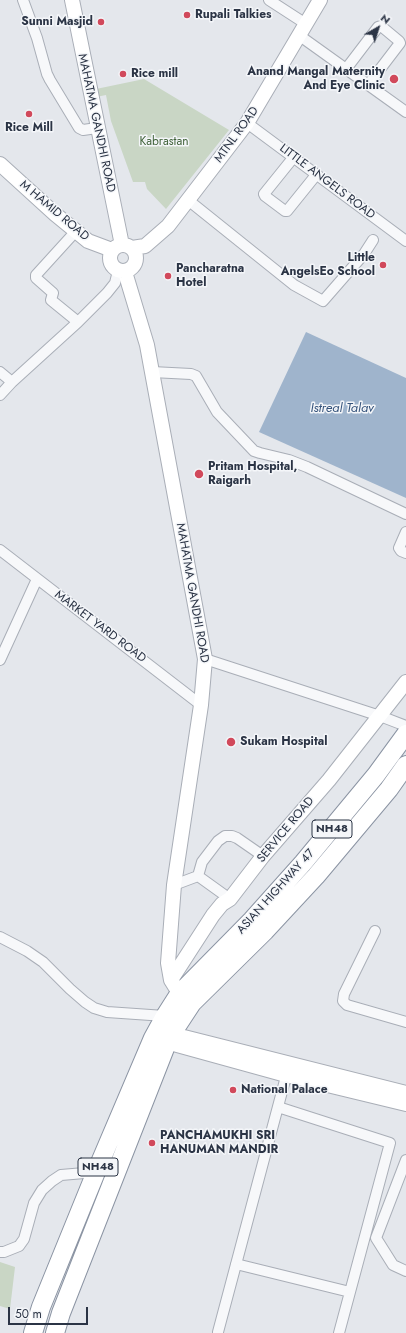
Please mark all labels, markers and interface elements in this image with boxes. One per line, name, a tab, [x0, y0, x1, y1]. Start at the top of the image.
place label: Rupali Talkies	[195, 8, 272, 22]
north arrow	[358, 8, 398, 48]
marker: Rupali Talkies	[182, 10, 192, 20]
text: N	[377, 10, 394, 28]
place label: Sunni Masjid	[21, 15, 93, 29]
marker: Sunni Masjid	[96, 17, 106, 27]
street label: MAHATMA GANDHI ROAD	[74, 52, 118, 194]
place label: Anand Mangal Maternity And Eye Clinic	[247, 65, 385, 93]
place label: Rice mill	[131, 67, 178, 81]
marker: Rice mill	[118, 69, 128, 79]
marker: Anand Mangal Maternity And Eye Clinic	[388, 73, 400, 85]
street label: MTNL ROAD	[212, 104, 262, 166]
marker: Rice Mill	[24, 109, 34, 119]
place label: Rice Mill	[5, 121, 53, 135]
park label: Kabrastan	[139, 135, 189, 149]
street label: LITTLE ANGELS ROAD	[276, 141, 378, 223]
street label: M HAMID ROAD	[16, 178, 92, 244]
place label: Little AngelsEo School	[281, 251, 375, 279]
marker: Little AngelsEo School	[378, 260, 388, 270]
place label: Pancharatna Hotel	[176, 262, 244, 290]
marker: Pancharatna Hotel	[163, 271, 173, 281]
water label: Istreal Talav	[310, 401, 374, 417]
place label: Pritam Hospital, Raigarh	[208, 460, 297, 488]
marker: Pritam Hospital, Raigarh	[193, 468, 205, 480]
street label: MAHATMA GANDHI ROAD	[173, 522, 211, 664]
street label: MARKET YARD ROAD	[51, 588, 149, 666]
place label: Sukam Hospital	[240, 735, 327, 749]
marker: Sukam Hospital	[225, 736, 237, 748]
street label: SERVICE ROAD	[254, 794, 318, 866]
road number: NH48	[312, 820, 352, 838]
street label: ASIAN HIGHWAY 47	[234, 847, 318, 937]
place label: National Palace	[241, 1083, 328, 1097]
marker: National Palace	[228, 1085, 238, 1095]
place label: PANCHAMUKHI SRI HANUMAN MANDIR	[160, 1129, 278, 1157]
marker: PANCHAMUKHI SRI HANUMAN MANDIR	[147, 1138, 157, 1148]
road number: NH48	[78, 1158, 118, 1176]
scale bar	[10, 1299, 90, 1325]
text: 50 m	[15, 1305, 42, 1323]

